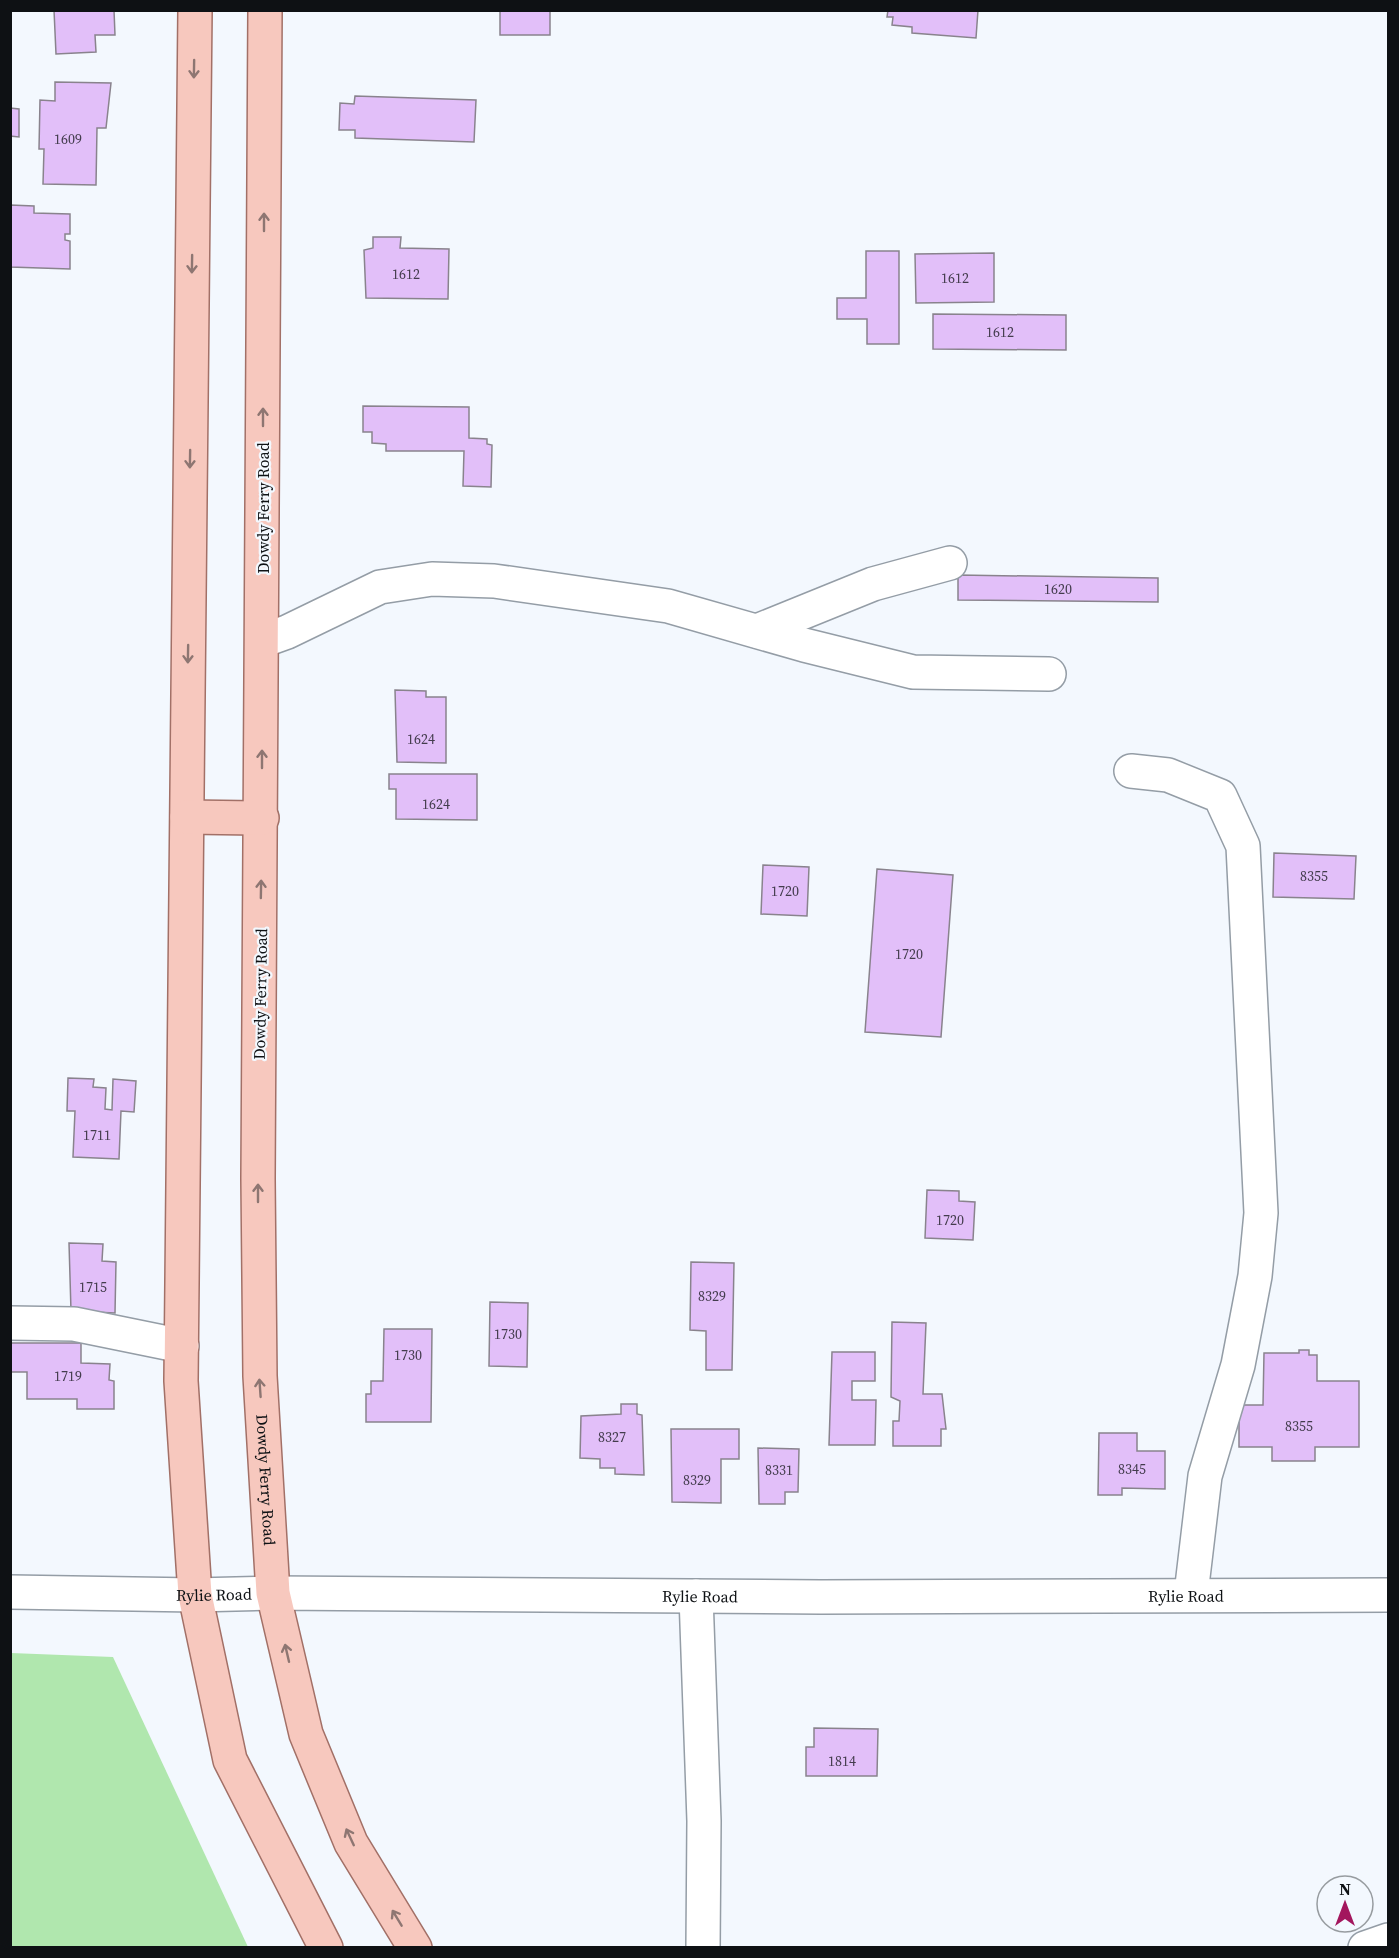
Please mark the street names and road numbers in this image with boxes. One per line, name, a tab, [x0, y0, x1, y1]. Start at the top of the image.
street label: Dowdy Ferry Road	[252, 442, 274, 574]
street label: Dowdy Ferry Road	[248, 928, 272, 1060]
street label: Dowdy Ferry Road	[251, 1413, 281, 1546]
street label: Rylie Road	[176, 1583, 252, 1606]
street label: Rylie Road	[662, 1585, 738, 1607]
street label: Rylie Road	[1148, 1585, 1224, 1607]

